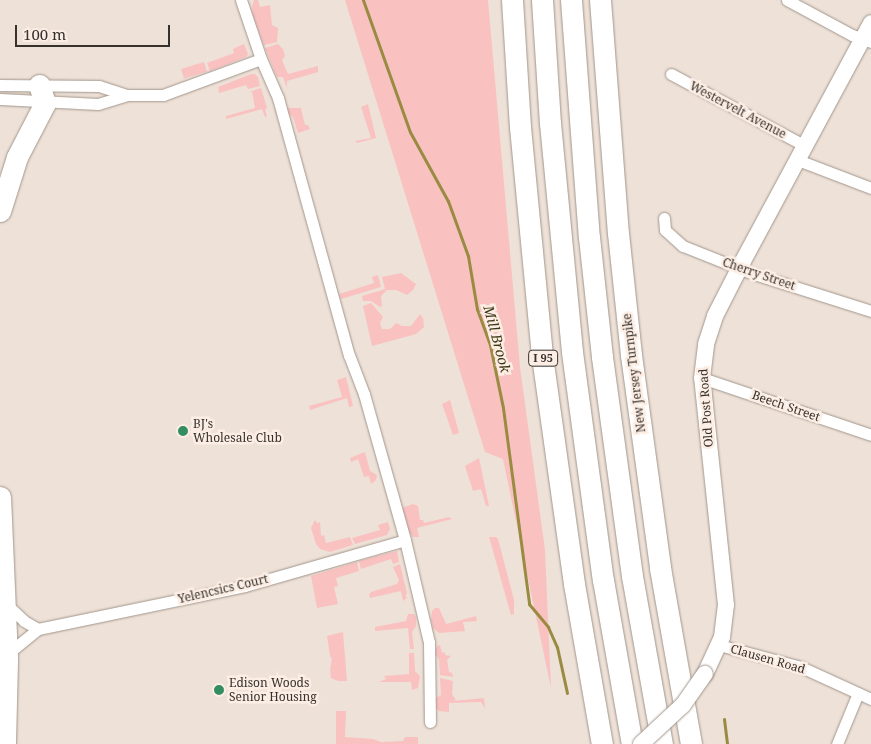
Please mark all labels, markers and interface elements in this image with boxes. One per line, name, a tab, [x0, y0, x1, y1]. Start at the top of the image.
scale bar	[18, 15, 172, 47]
text: 100 m	[23, 24, 66, 44]
street label: Westervelt Avenue	[687, 78, 789, 142]
street label: Cherry Street	[721, 255, 797, 293]
water label: Mill Brook	[480, 303, 514, 375]
street label: New Jersey Turnpike	[620, 313, 648, 433]
road number: I 95	[528, 349, 558, 366]
street label: Old Post Road	[696, 368, 716, 448]
street label: Beech Street	[750, 388, 822, 424]
place label: BJ's Wholesale Club	[193, 417, 282, 445]
marker: BJ's Wholesale Club	[177, 425, 189, 437]
street label: Yelencsics Court	[176, 572, 270, 606]
street label: Clausen Road	[729, 641, 807, 677]
place label: Edison Woods Senior Housing	[229, 676, 317, 704]
marker: Edison Woods Senior Housing	[213, 684, 225, 696]

